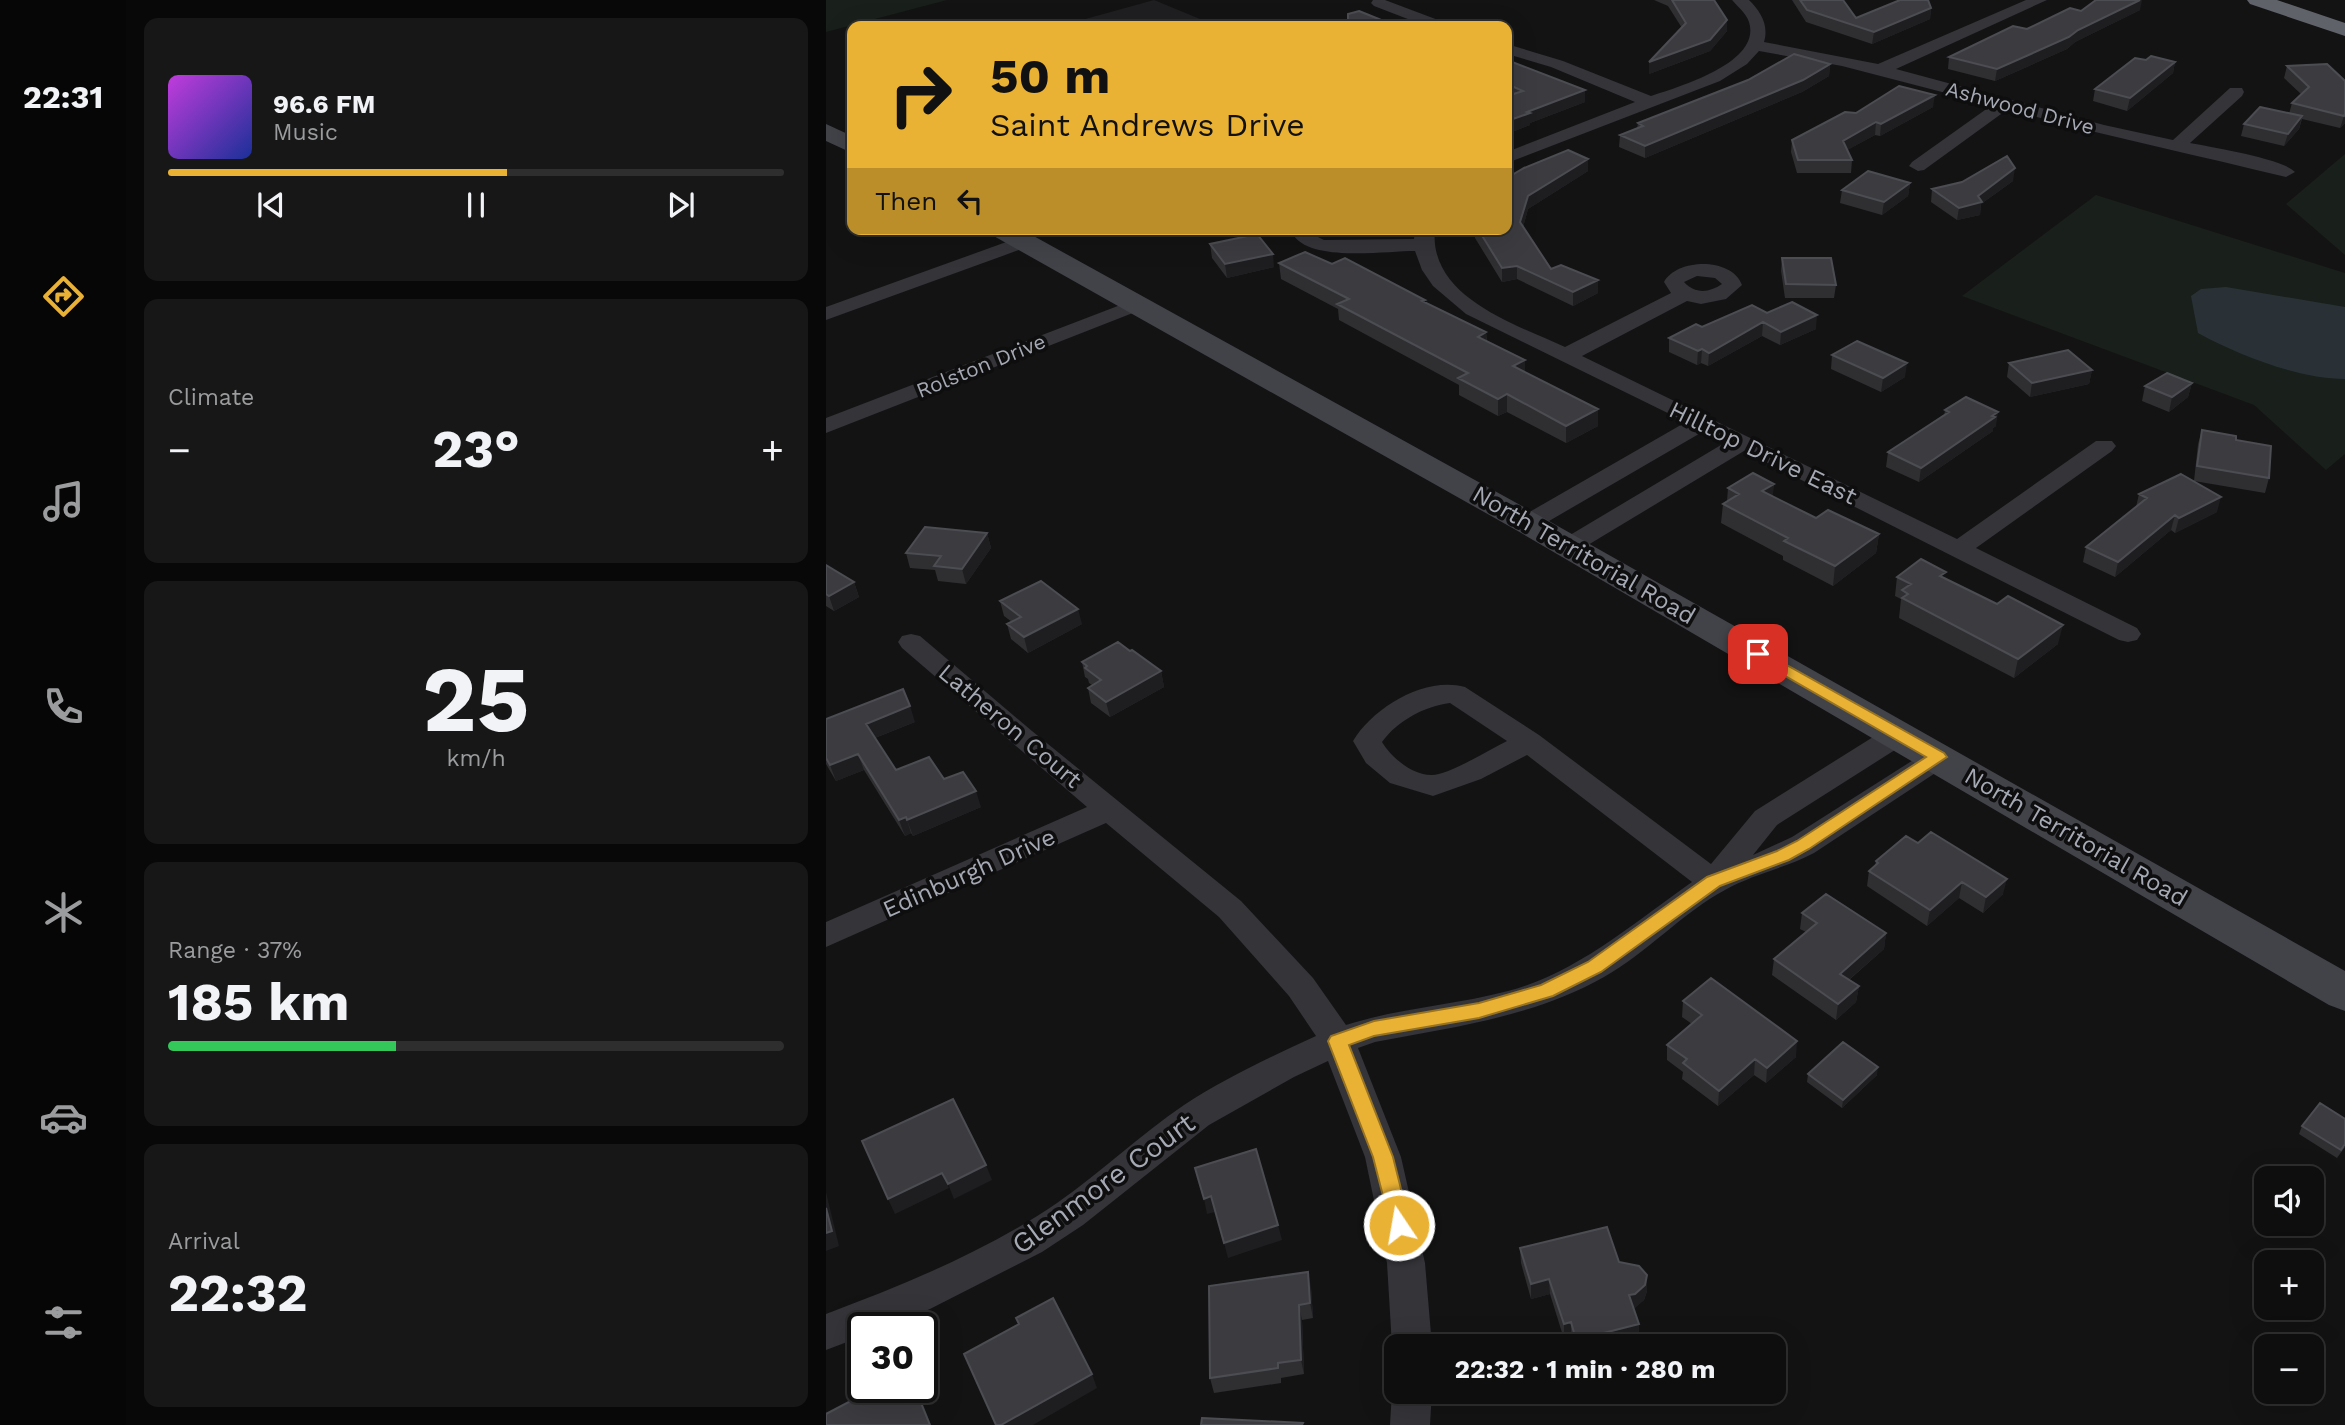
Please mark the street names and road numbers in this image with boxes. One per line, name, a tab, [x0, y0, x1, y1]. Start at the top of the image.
street label: Ashwood Drive	[1943, 76, 2097, 139]
street label: Rolston Drive	[912, 328, 1049, 403]
street label: Hilltop Drive East	[1665, 395, 1861, 511]
street label: North Territorial Road	[1468, 480, 1700, 630]
street label: Latheron Court	[933, 658, 1087, 794]
street label: North Territorial Road	[1960, 762, 2192, 912]
street label: Edinburgh Drive	[878, 822, 1060, 924]
street label: Glenmore Court	[1005, 1106, 1201, 1261]

